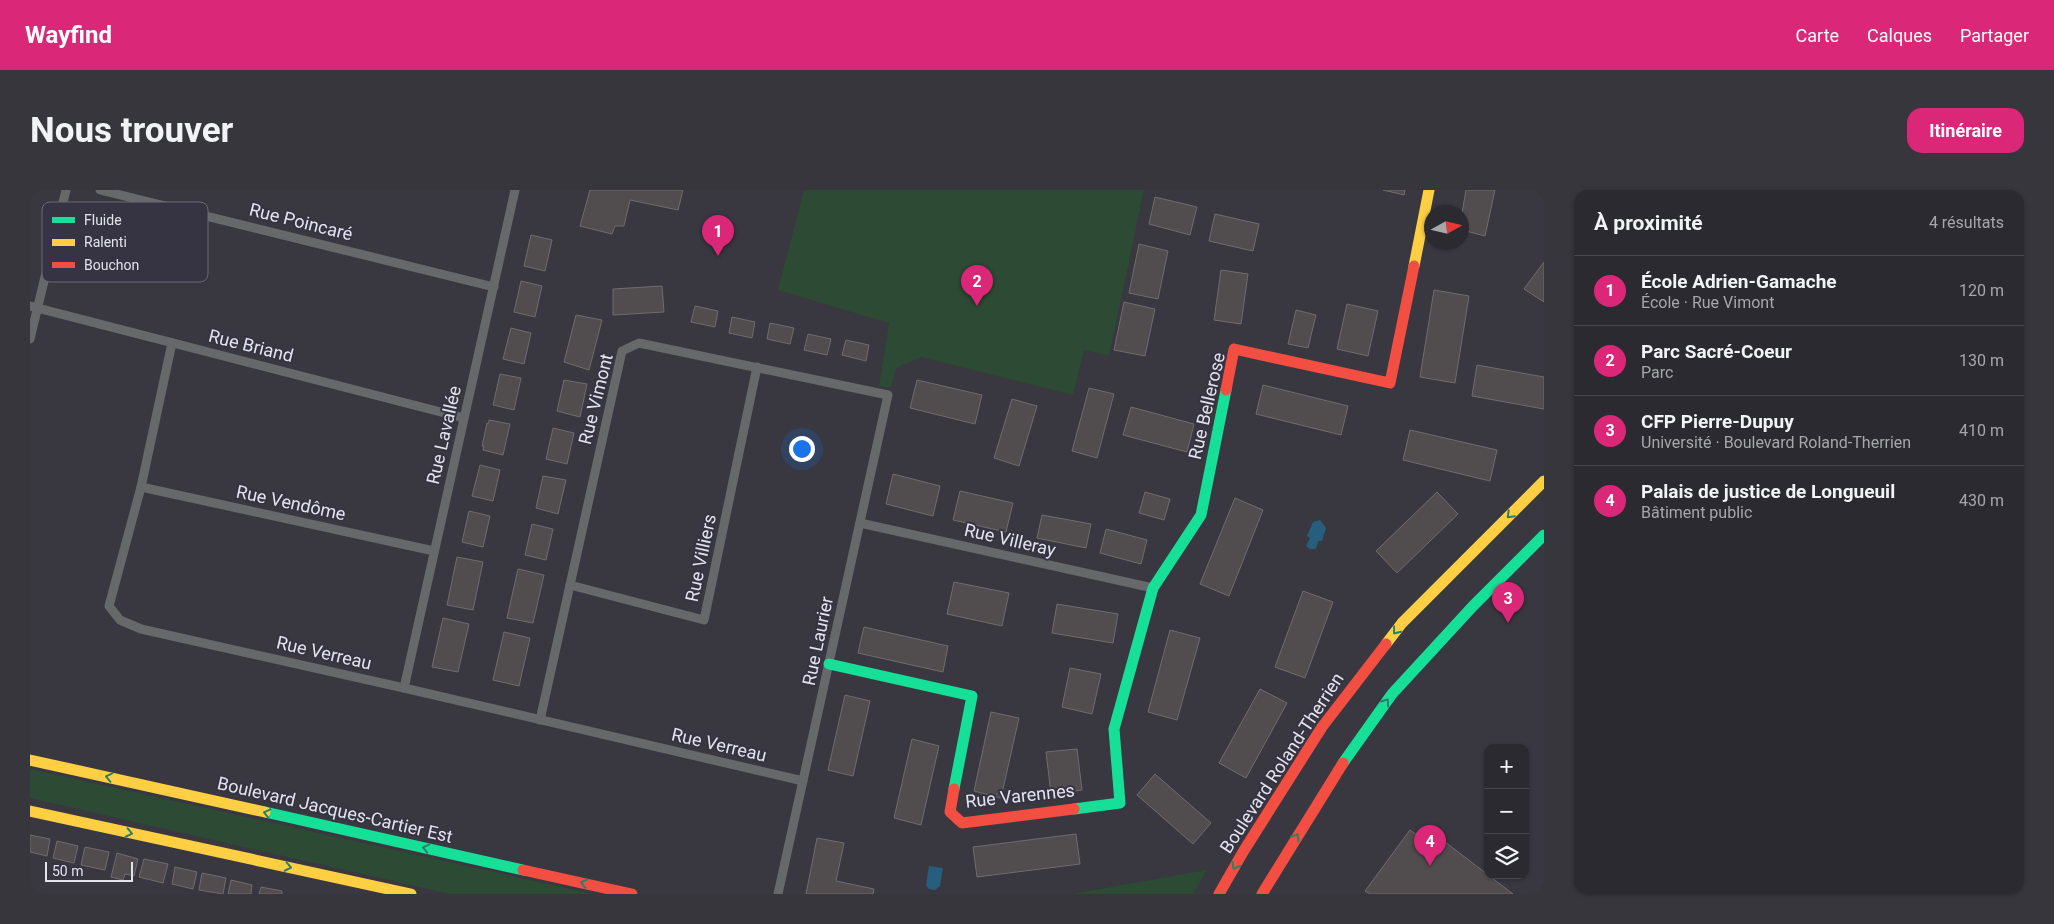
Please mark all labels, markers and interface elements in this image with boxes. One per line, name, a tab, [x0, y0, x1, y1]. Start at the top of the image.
text: Wayfind	[25, 21, 112, 49]
text: Carte	[1796, 25, 1839, 46]
text: Calques	[1867, 25, 1932, 46]
text: Partager	[1960, 25, 2029, 46]
button: Itinéraire	[1907, 108, 2024, 153]
text: Nous trouver	[30, 110, 233, 151]
street label: Rue Poincaré	[247, 199, 355, 244]
legend	[42, 202, 208, 282]
north arrow	[1424, 205, 1469, 250]
text: À proximité	[1594, 211, 1703, 235]
text: Fluide	[84, 212, 122, 228]
text: 4 résultats	[1929, 213, 2004, 232]
pin: 1	[702, 215, 734, 256]
text: Ralenti	[84, 234, 127, 250]
text: Bouchon	[84, 257, 139, 273]
pin: 2	[961, 265, 993, 306]
text: École Adrien-Gamache	[1641, 270, 1837, 293]
text: 1	[1605, 281, 1615, 300]
text: 120 m	[1959, 281, 2004, 300]
text: École · Rue Vimont	[1641, 293, 1774, 312]
street label: Rue Briand	[207, 325, 296, 366]
text: Parc Sacré-Coeur	[1641, 340, 1792, 363]
street label: Rue Bellerose	[1184, 350, 1229, 461]
street label: Rue Vimont	[574, 351, 617, 446]
text: 2	[1605, 351, 1615, 370]
text: 130 m	[1959, 351, 2004, 370]
text: Parc	[1641, 363, 1673, 382]
street label: Rue Lavallée	[422, 384, 465, 486]
text: CFP Pierre-Dupuy	[1641, 410, 1794, 433]
text: 3	[1605, 421, 1615, 440]
text: 410 m	[1959, 421, 2004, 440]
text: Université · Boulevard Roland-Therrien	[1641, 433, 1911, 452]
your location	[789, 436, 815, 462]
text: Palais de justice de Longueuil	[1641, 480, 1895, 503]
street label: Rue Vendôme	[234, 481, 348, 524]
text: 4	[1605, 491, 1615, 510]
text: 430 m	[1959, 491, 2004, 510]
text: Bâtiment public	[1641, 503, 1752, 522]
one-way arrow	[1506, 509, 1515, 518]
street label: Rue Villiers	[681, 512, 720, 604]
street label: Rue Villeray	[962, 519, 1058, 560]
pin: 3	[1492, 582, 1524, 623]
street label: Rue Laurier	[798, 594, 837, 687]
one-way arrow	[1393, 625, 1401, 634]
street label: Rue Verreau	[275, 631, 374, 674]
street label: Boulevard Roland-Therrien	[1215, 669, 1348, 857]
one-way arrow	[1380, 698, 1389, 708]
street label: Rue Verreau	[670, 723, 769, 766]
map controls	[1484, 744, 1529, 879]
button: +	[1484, 744, 1529, 789]
one-way arrow	[104, 772, 113, 783]
street label: Boulevard Jacques-Cartier Est	[215, 772, 455, 847]
street label: Rue Varennes	[964, 779, 1076, 812]
button: −	[1484, 789, 1529, 834]
one-way arrow	[263, 808, 272, 819]
pin: 4	[1414, 825, 1446, 866]
one-way arrow	[124, 827, 133, 837]
one-way arrow	[1290, 833, 1300, 842]
button: layers	[1484, 834, 1529, 879]
one-way arrow	[421, 843, 430, 854]
scale bar	[45, 859, 132, 882]
one-way arrow	[1231, 860, 1241, 869]
one-way arrow	[283, 861, 292, 872]
text: 50 m	[52, 863, 84, 879]
one-way arrow	[580, 878, 589, 889]

